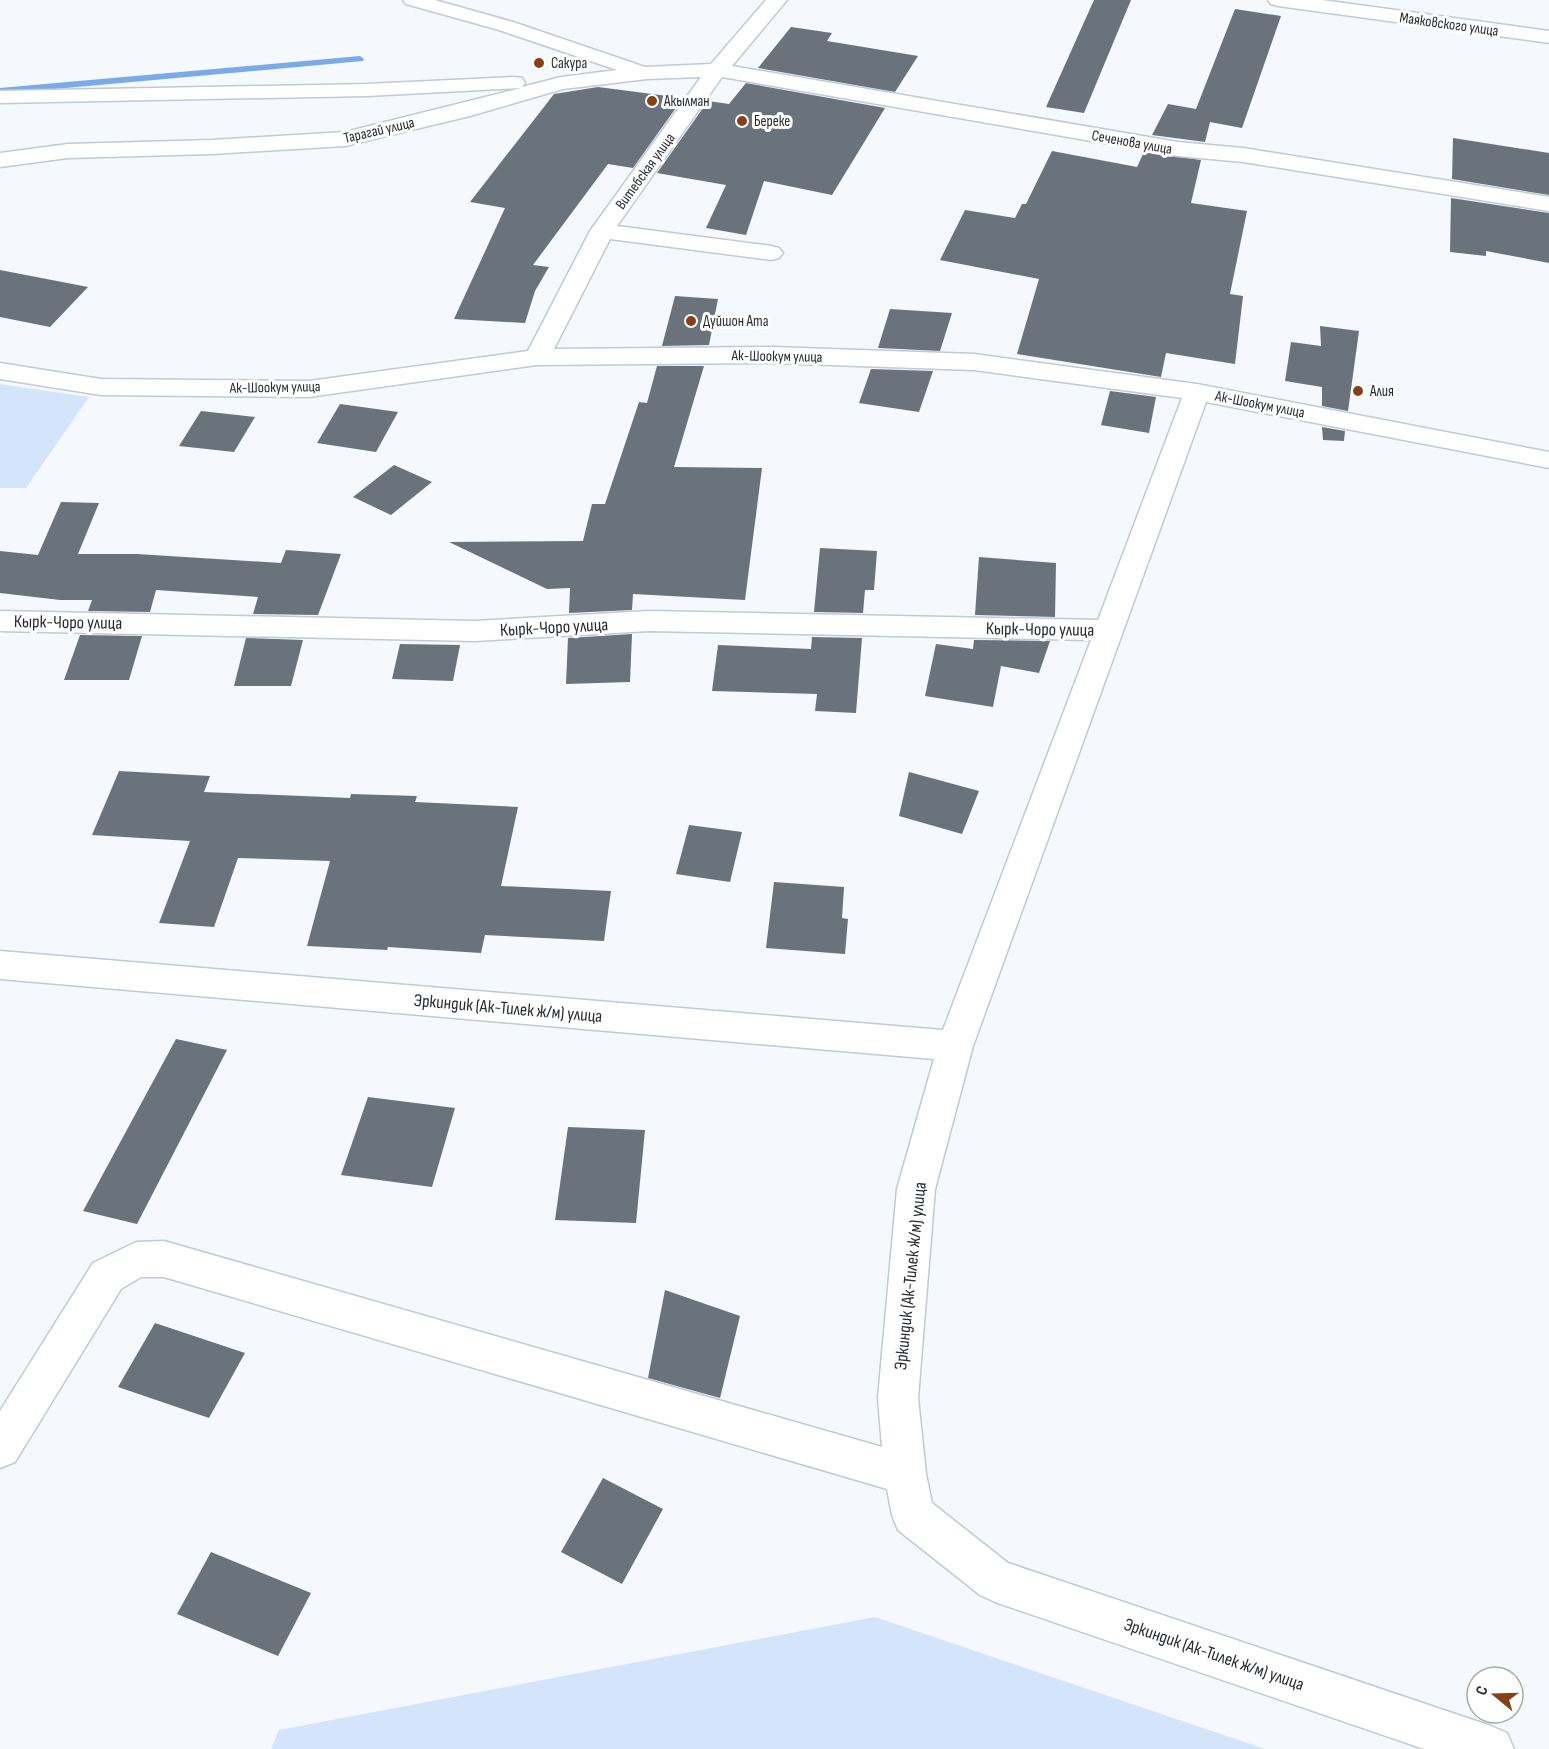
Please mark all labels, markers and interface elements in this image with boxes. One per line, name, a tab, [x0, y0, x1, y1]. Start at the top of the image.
street label: Маяковского улица	[1398, 8, 1500, 41]
place label: Сакура	[551, 54, 587, 73]
marker: Сакура	[532, 56, 546, 70]
place label: Акылман	[663, 92, 710, 111]
marker: Акылман	[645, 94, 659, 108]
place label: Береке	[754, 112, 790, 131]
street label: Тарагай улица	[342, 113, 417, 148]
marker: Береке	[735, 114, 749, 128]
street label: Сеченова улица	[1090, 126, 1174, 159]
street label: Витебская улица	[611, 129, 680, 213]
place label: Дуйшон Ата	[703, 312, 769, 331]
marker: Дуйшон Ата	[684, 314, 698, 328]
street label: Ак-Шоокум улица	[730, 346, 823, 367]
street label: Ак-Шоокум улица	[228, 377, 321, 398]
place label: Алия	[1369, 382, 1394, 401]
marker: Алия	[1351, 384, 1365, 398]
street label: Ак-Шоокум улица	[1212, 386, 1307, 423]
street label: Кырк-Чоро улица	[14, 611, 122, 634]
street label: Кырк-Чоро улица	[499, 614, 609, 641]
street label: Кырк-Чоро улица	[986, 618, 1094, 641]
street label: Эркиндик (Ак-Тилек ж/м) улица	[413, 990, 603, 1027]
street label: Эркиндик (Ак-Тилек ж/м) улица	[890, 1181, 931, 1371]
street label: Эркиндик (Ак-Тилек ж/м) улица	[1121, 1614, 1307, 1695]
north arrow	[1465, 1665, 1525, 1725]
text: С	[1472, 1684, 1493, 1698]

